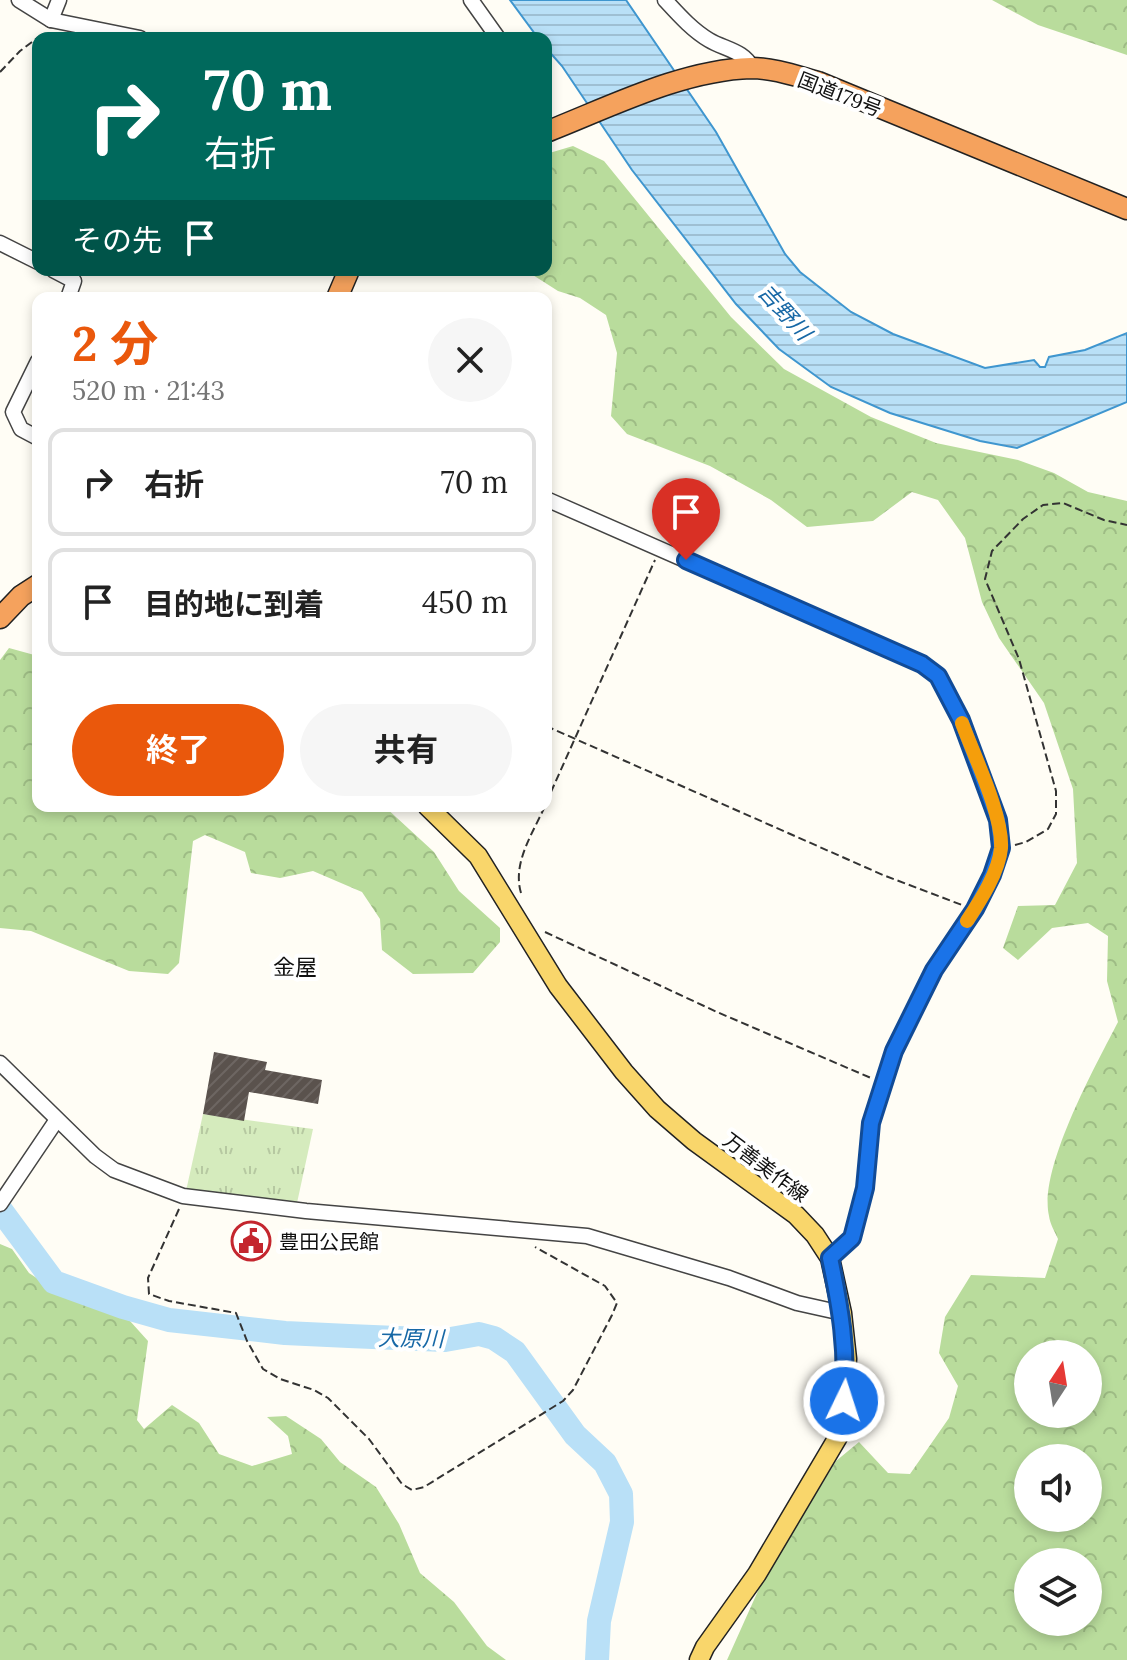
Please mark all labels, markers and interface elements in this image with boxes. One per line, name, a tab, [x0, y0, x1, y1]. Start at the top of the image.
text: 70 m	[204, 54, 332, 125]
icon: right	[72, 64, 176, 168]
street label: 国道179号	[794, 67, 886, 121]
text: 右折	[204, 130, 276, 176]
icon: arrive	[178, 216, 222, 260]
text: その先	[72, 221, 162, 259]
water label: 吉野川	[753, 278, 819, 347]
text: 2 分	[72, 313, 158, 374]
button: close	[428, 318, 512, 402]
text: 520 m · 21:43	[72, 374, 225, 407]
icon: right	[76, 460, 120, 504]
text: 70 m	[441, 463, 508, 501]
text: 右折	[144, 465, 204, 503]
pin	[652, 478, 720, 560]
icon: arrive	[664, 490, 708, 534]
icon: arrive	[76, 580, 120, 624]
text: 450 m	[422, 583, 508, 621]
text: 目的地に到着	[144, 585, 324, 623]
button: 終了	[72, 704, 284, 796]
button: 共有	[300, 704, 512, 796]
district label: 金屋	[273, 953, 317, 981]
street label: 万善美作線	[719, 1127, 813, 1207]
public building icon: 豊田公民館	[230, 1220, 272, 1262]
place label: 豊田公民館	[279, 1229, 379, 1254]
water label: 大原川	[378, 1323, 446, 1353]
north arrow	[1014, 1340, 1102, 1428]
map controls	[1014, 1340, 1102, 1636]
position arrow	[802, 1359, 886, 1443]
button: sound	[1014, 1444, 1102, 1532]
button: layers	[1014, 1548, 1102, 1636]

